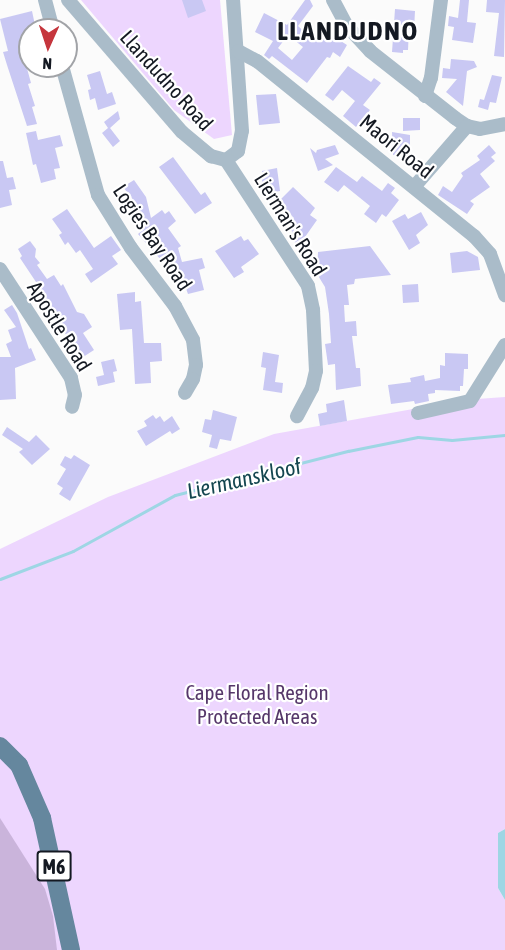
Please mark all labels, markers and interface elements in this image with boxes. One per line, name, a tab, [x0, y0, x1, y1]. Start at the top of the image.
district label: LLANDUDNO	[277, 15, 419, 47]
north arrow	[18, 18, 78, 78]
street label: Llandudno Road	[115, 24, 219, 136]
text: N	[42, 55, 52, 73]
street label: Maori Road	[355, 109, 439, 183]
street label: Lierman's Road	[249, 168, 333, 280]
street label: Logies Bay Road	[108, 179, 198, 295]
street label: Apostle Road	[22, 276, 98, 376]
water label: Liermanskloof	[184, 453, 304, 505]
park label: Cape Floral Region Protected Areas	[185, 679, 329, 729]
road number: M6	[36, 849, 72, 883]

